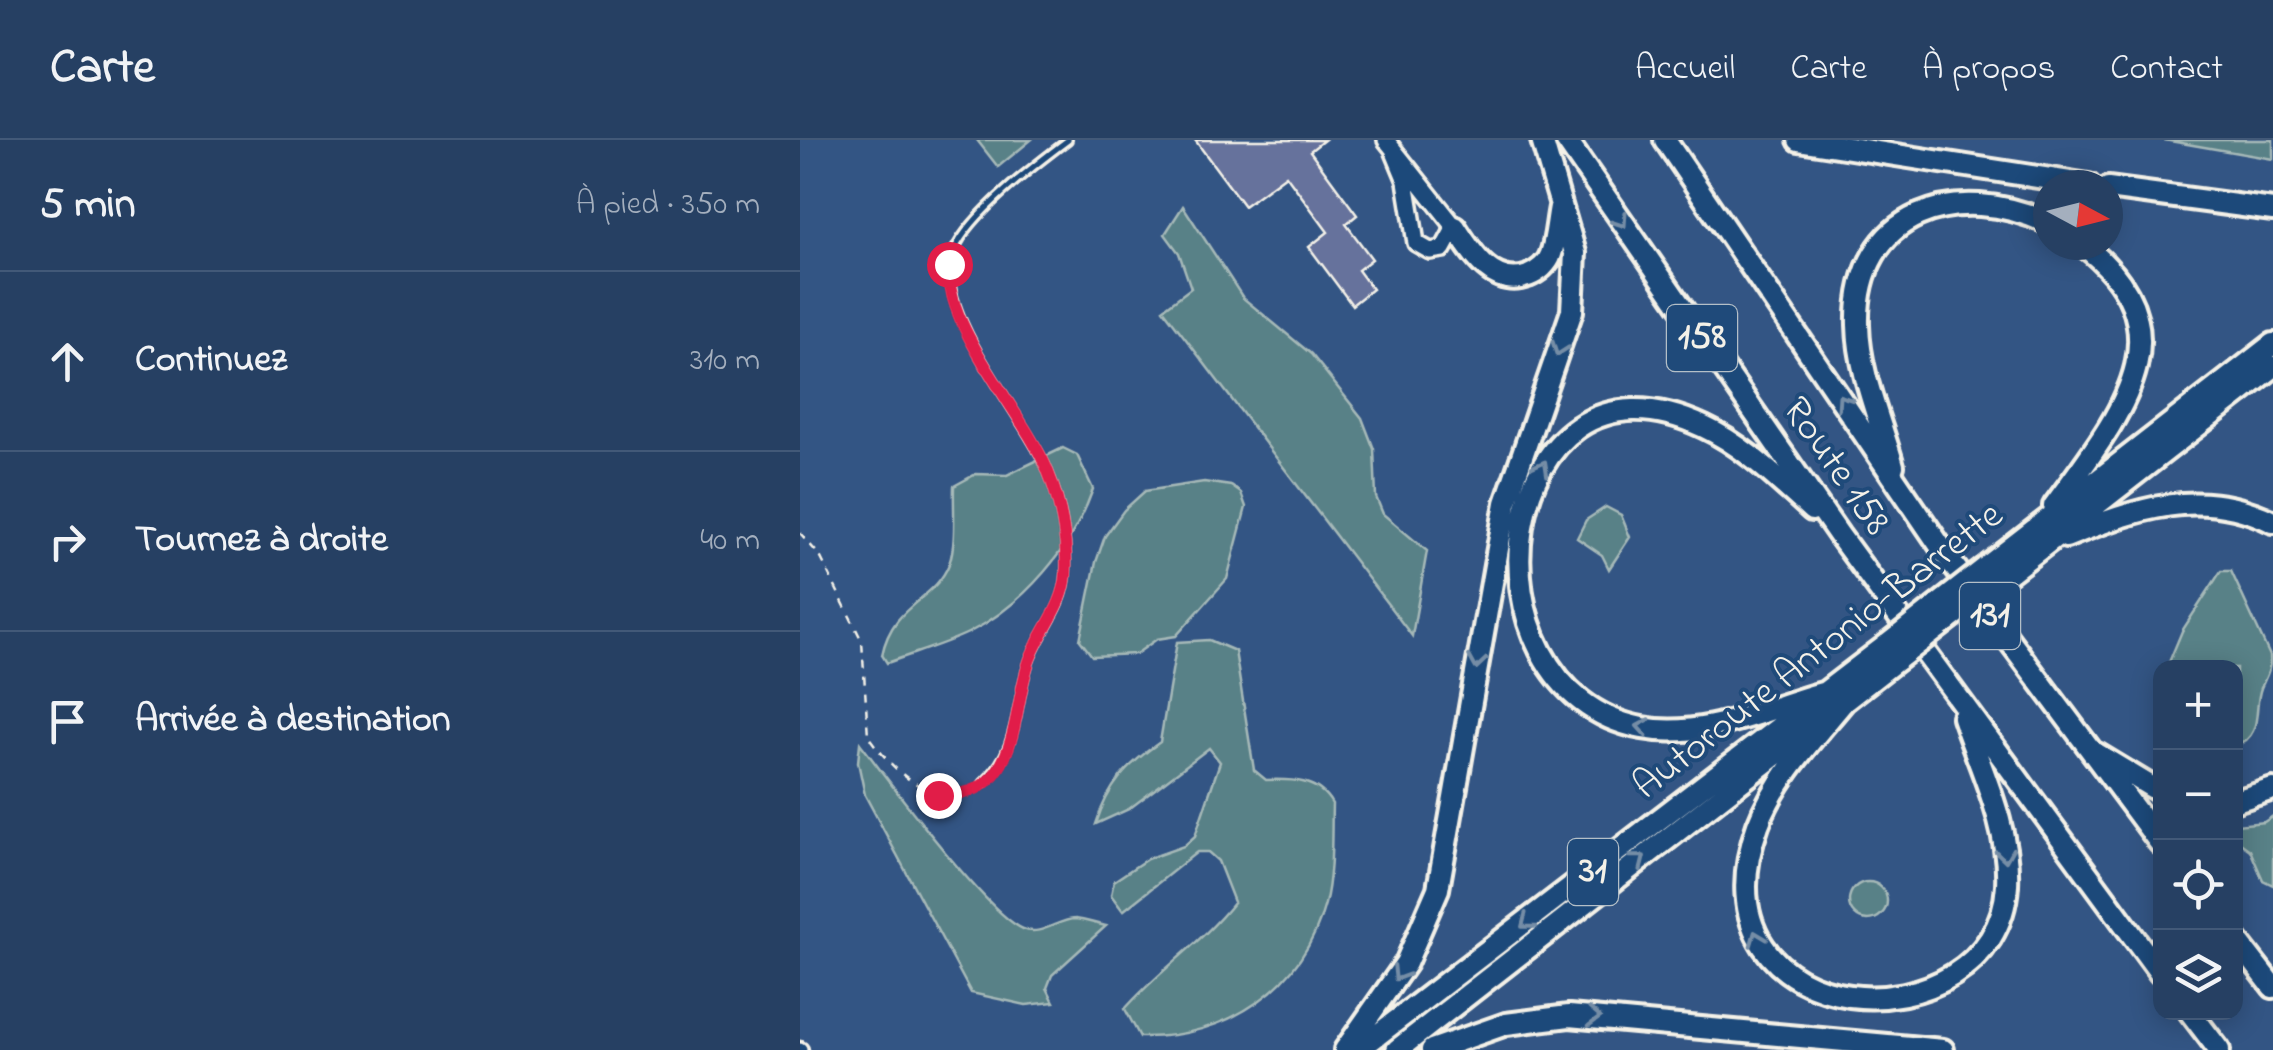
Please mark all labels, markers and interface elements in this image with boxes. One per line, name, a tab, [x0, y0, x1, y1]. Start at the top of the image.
text: Carte	[50, 34, 155, 104]
text: Accueil	[1635, 44, 1735, 95]
text: Carte	[1790, 44, 1867, 95]
text: À propos	[1922, 44, 2055, 95]
text: Contact	[2110, 44, 2223, 95]
north arrow	[2033, 170, 2123, 260]
text: 5 min	[40, 175, 135, 236]
text: À pied · 350 m	[576, 182, 760, 229]
one-way arrow	[1609, 209, 1627, 228]
route start	[927, 242, 973, 288]
road number: 158	[1667, 305, 1737, 371]
text: Continuez	[135, 333, 287, 389]
icon: ahead	[40, 334, 95, 389]
text: 310 m	[690, 338, 760, 385]
one-way arrow	[1550, 339, 1571, 356]
street label: Route 158	[1766, 386, 1904, 548]
one-way arrow	[1837, 394, 1855, 413]
one-way arrow	[1529, 460, 1549, 478]
street label: Autoroute Antonio-Barrette	[1621, 488, 2017, 816]
text: Tournez à droite	[135, 513, 388, 569]
icon: right	[40, 514, 95, 569]
text: 40 m	[700, 518, 760, 565]
road number: 131	[1960, 583, 2020, 649]
one-way arrow	[1467, 654, 1488, 670]
map controls	[2153, 660, 2243, 1020]
button: +	[2153, 660, 2243, 750]
text: Arrivée à destination	[135, 693, 450, 749]
icon: arrive	[40, 694, 95, 749]
one-way arrow	[1635, 717, 1651, 738]
button: −	[2153, 750, 2243, 840]
route end	[916, 773, 962, 819]
road number: 31	[1568, 839, 1618, 905]
button: locate	[2153, 840, 2243, 930]
one-way arrow	[1994, 847, 2015, 863]
one-way arrow	[1628, 854, 1646, 872]
one-way arrow	[1520, 911, 1538, 928]
one-way arrow	[1749, 930, 1769, 948]
button: layers	[2153, 930, 2243, 1020]
one-way arrow	[1392, 964, 1411, 982]
one-way arrow	[1587, 1006, 1603, 1027]

